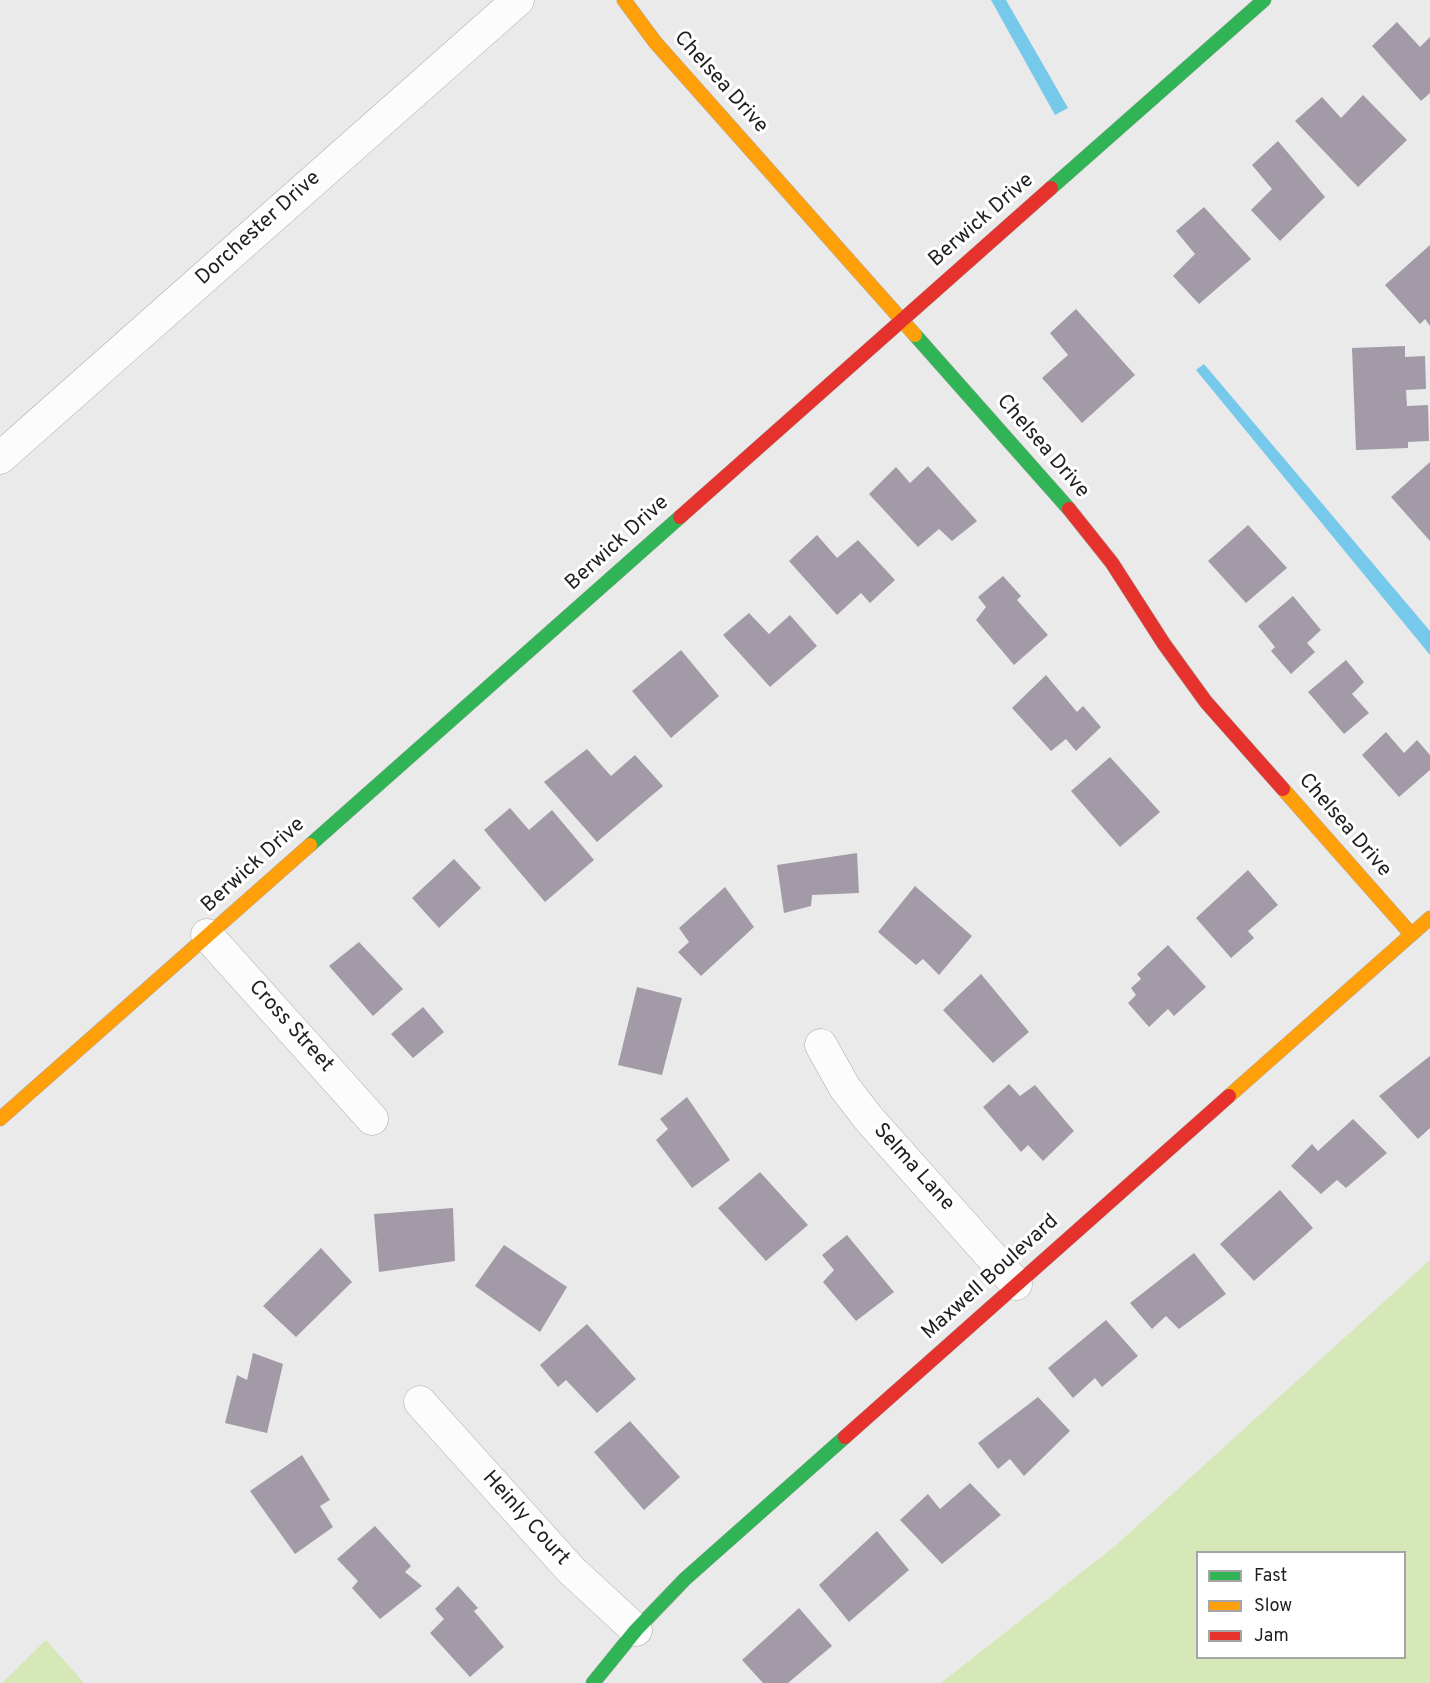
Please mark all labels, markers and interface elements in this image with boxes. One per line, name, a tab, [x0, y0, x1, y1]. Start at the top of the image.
street label: Chelsea Drive	[667, 27, 773, 139]
street label: Dorchester Drive	[192, 166, 326, 292]
street label: Berwick Drive	[925, 169, 1039, 273]
street label: Chelsea Drive	[990, 390, 1094, 504]
street label: Berwick Drive	[561, 491, 675, 597]
street label: Chelsea Drive	[1292, 769, 1396, 883]
street label: Berwick Drive	[197, 813, 311, 919]
street label: Cross Street	[242, 976, 338, 1078]
street label: Selma Lane	[867, 1119, 959, 1217]
street label: Maxwell Boulevard	[917, 1210, 1065, 1346]
street label: Heinly Court	[476, 1467, 574, 1571]
legend	[1196, 1551, 1406, 1659]
text: Fast	[1254, 1565, 1287, 1588]
text: Slow	[1254, 1595, 1292, 1618]
text: Jam	[1254, 1625, 1289, 1648]

